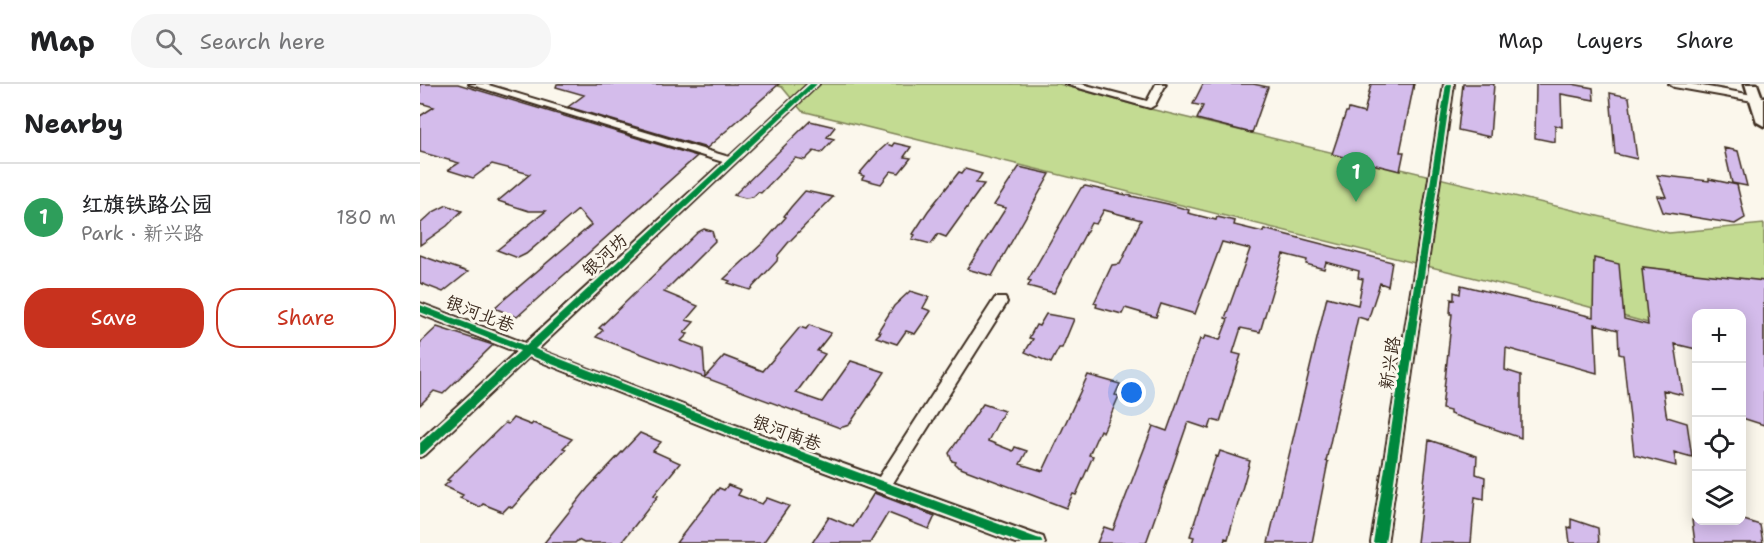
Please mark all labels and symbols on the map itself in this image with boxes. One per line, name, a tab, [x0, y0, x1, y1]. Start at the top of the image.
pin: 1	[1336, 152, 1376, 202]
street label: 银河坊	[577, 228, 633, 282]
street label: 银河北巷	[442, 290, 518, 338]
street label: 新兴路	[1374, 334, 1406, 392]
your location	[1117, 378, 1146, 407]
street label: 银河南巷	[749, 409, 825, 457]

